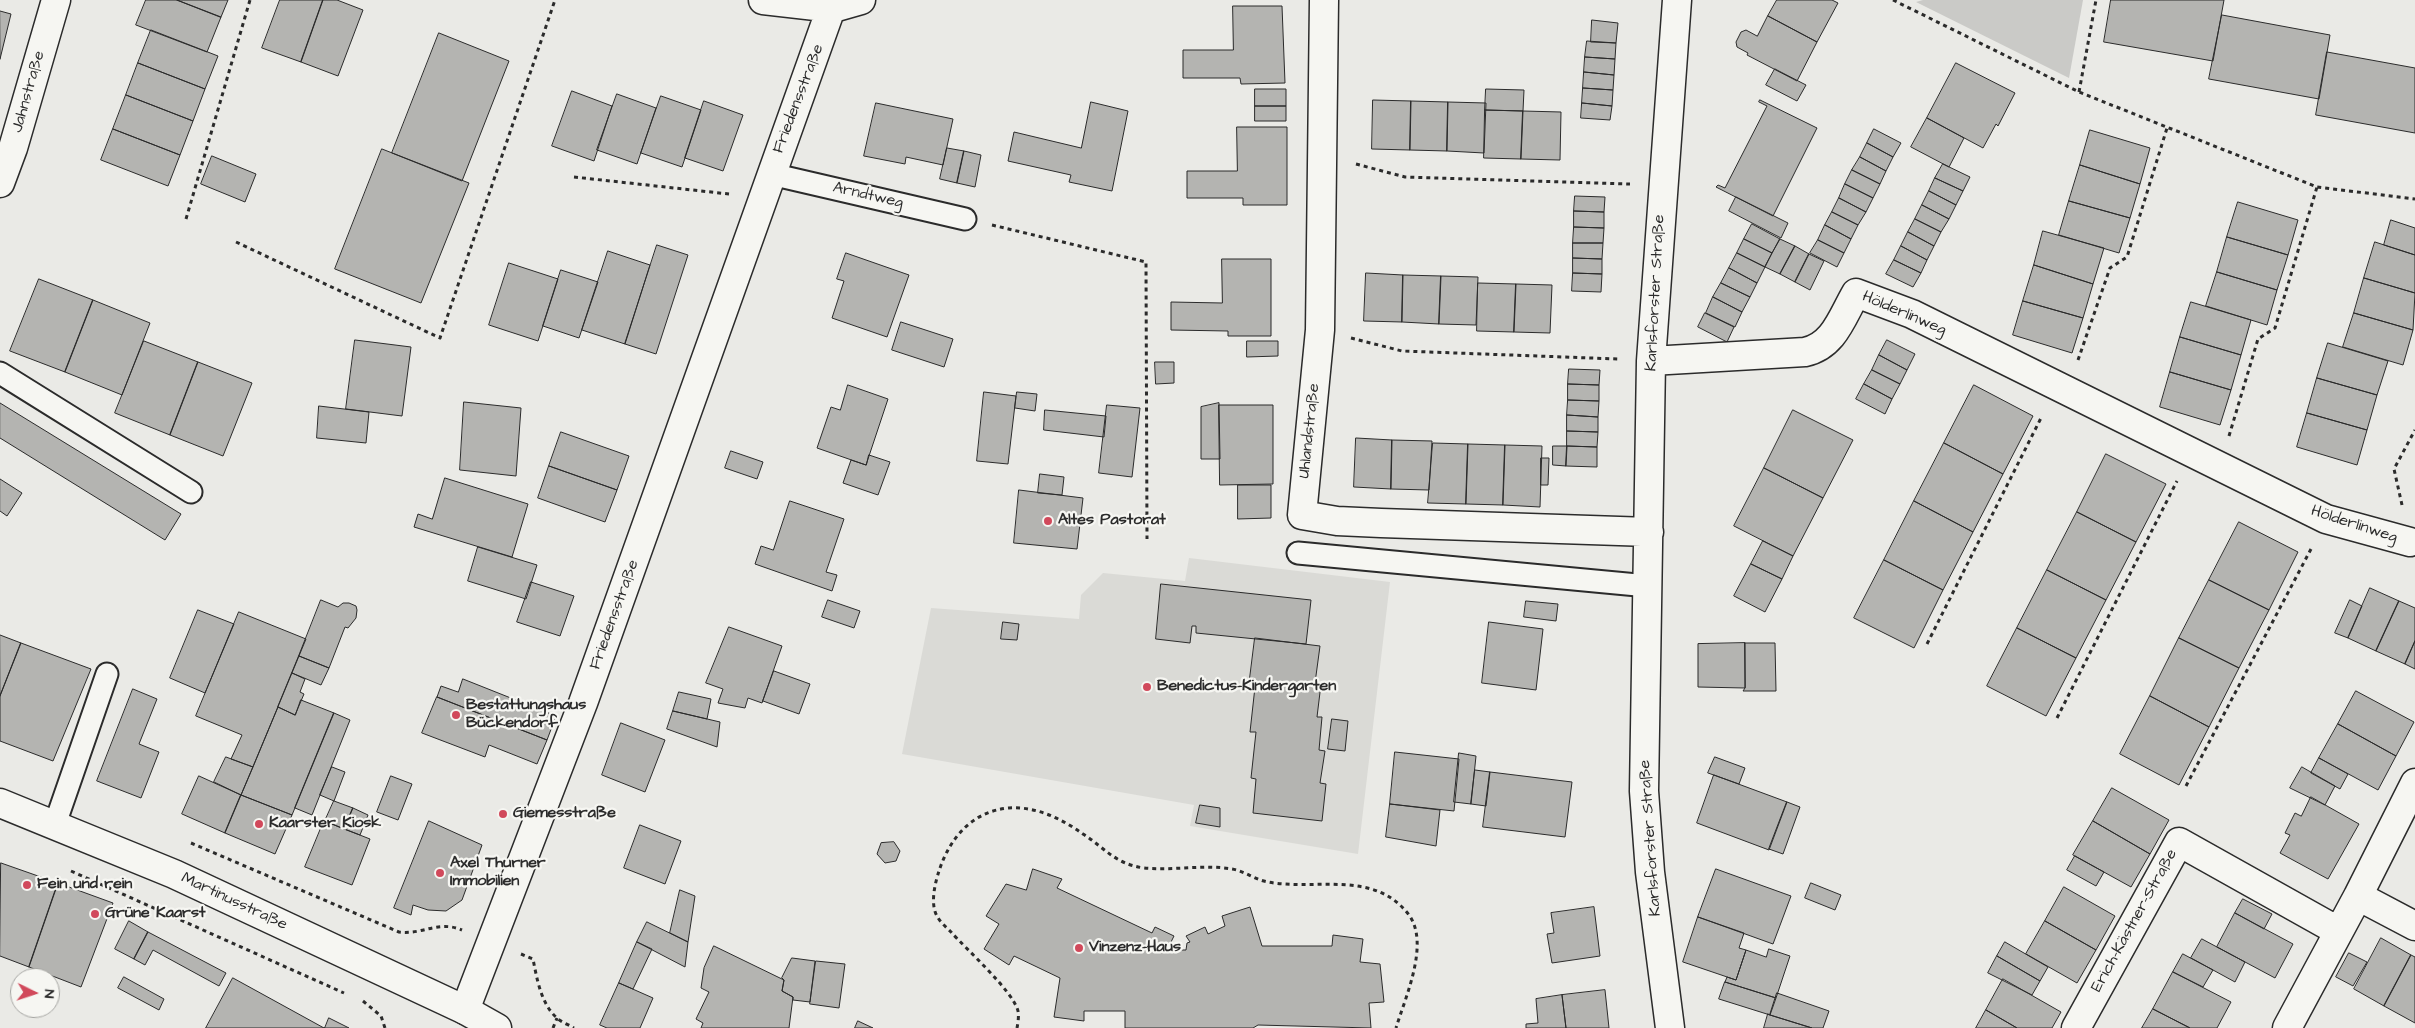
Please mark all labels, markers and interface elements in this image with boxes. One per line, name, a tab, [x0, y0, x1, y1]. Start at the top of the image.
street label: Friedensstraße	[769, 42, 829, 156]
street label: Jahnstraße	[8, 49, 50, 135]
street label: Arndtweg	[831, 179, 905, 213]
street label: Karlsforster Straße	[1642, 214, 1670, 372]
street label: Hölderlinweg	[1859, 288, 1949, 340]
street label: Uhlandstraße	[1295, 383, 1325, 479]
street label: Hölderlinweg	[2308, 502, 2400, 548]
place label: Altes Pastorat	[1058, 511, 1166, 531]
marker: Altes Pastorat	[1042, 515, 1054, 527]
street label: Friedensstraße	[586, 558, 644, 672]
place label: Benedictus-Kindergarten	[1157, 677, 1336, 697]
marker: Benedictus-Kindergarten	[1141, 681, 1153, 693]
place label: Bestattungshaus Bückendorf	[466, 696, 586, 734]
marker: Bestattungshaus Bückendorf	[450, 709, 462, 721]
street label: Karlsforster Straße	[1636, 759, 1666, 917]
place label: Giemesstraße	[513, 804, 616, 824]
marker: Giemesstraße	[497, 808, 509, 820]
place label: Kaarster Kiosk	[269, 814, 381, 834]
marker: Kaarster Kiosk	[253, 818, 265, 830]
street label: Erich-Kästner-Straße	[2088, 846, 2182, 996]
place label: Axel Thurner Immobilien	[450, 854, 546, 892]
marker: Axel Thurner Immobilien	[434, 867, 446, 879]
street label: Martinusstraße	[178, 869, 290, 935]
place label: Fein und rein	[37, 875, 132, 895]
marker: Fein und rein	[21, 879, 33, 891]
place label: Grüne Kaarst	[105, 904, 205, 924]
marker: Grüne Kaarst	[89, 908, 101, 920]
place label: Vinzenz-Haus	[1089, 938, 1181, 958]
marker: Vinzenz-Haus	[1073, 942, 1085, 954]
north arrow	[10, 968, 60, 1018]
text: N	[39, 989, 59, 999]

